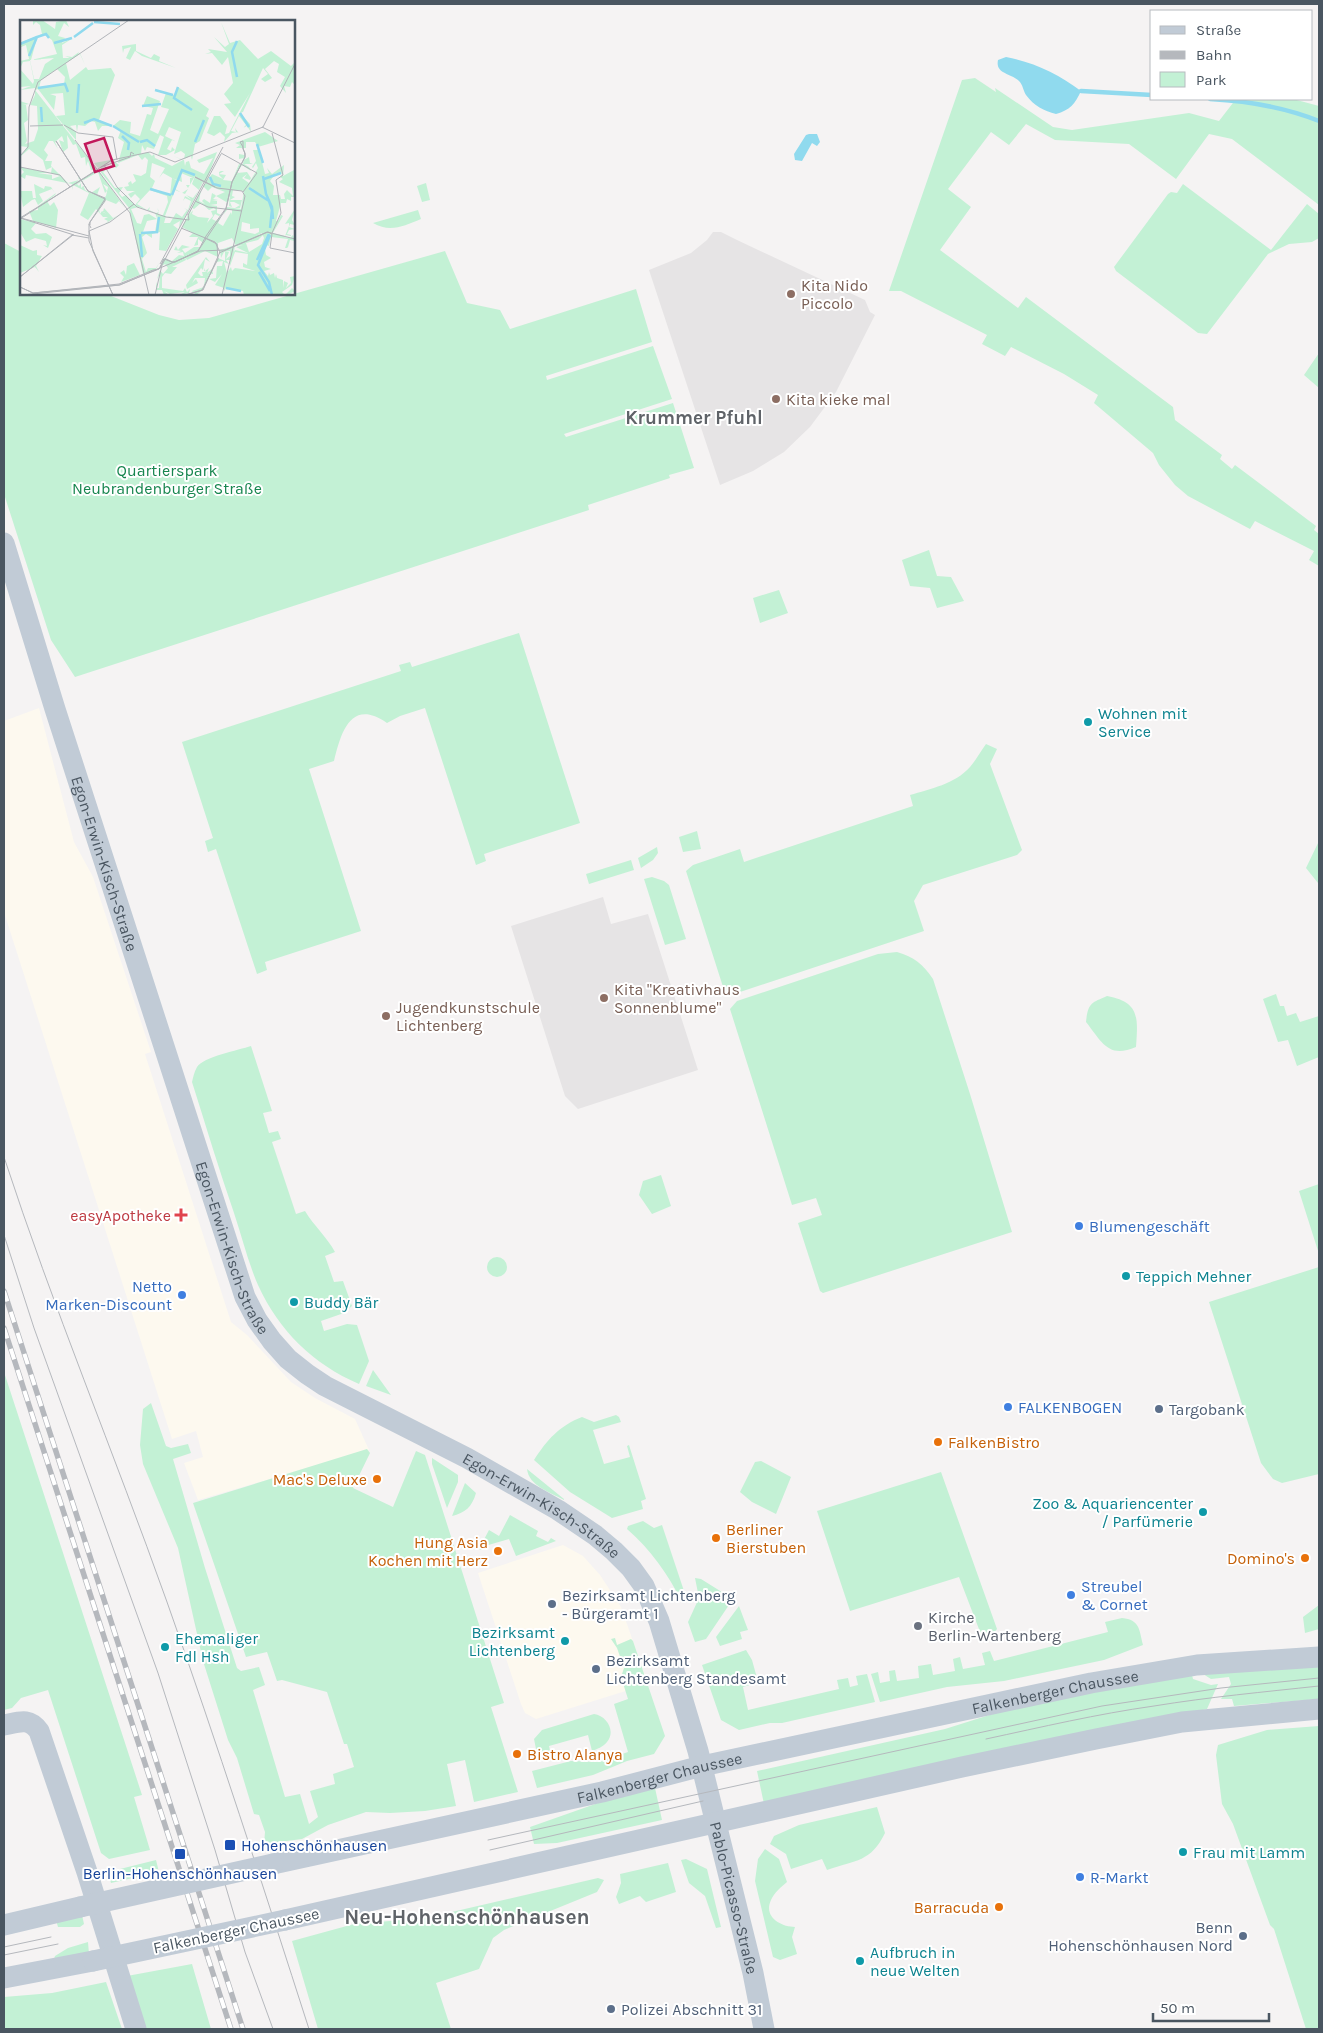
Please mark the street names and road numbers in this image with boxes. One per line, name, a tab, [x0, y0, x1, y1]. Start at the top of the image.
street label: Egon-Erwin-Kisch-Straße	[67, 774, 142, 954]
street label: Egon-Erwin-Kisch-Straße	[192, 1159, 273, 1338]
street label: Egon-Erwin-Kisch-Straße	[459, 1449, 624, 1562]
street label: Falkenberger Chaussee	[970, 1666, 1140, 1718]
street label: Falkenberger Chaussee	[575, 1749, 744, 1807]
street label: Pablo-Picasso-Straße	[706, 1820, 762, 1976]
street label: Falkenberger Chaussee	[151, 1904, 321, 1957]

